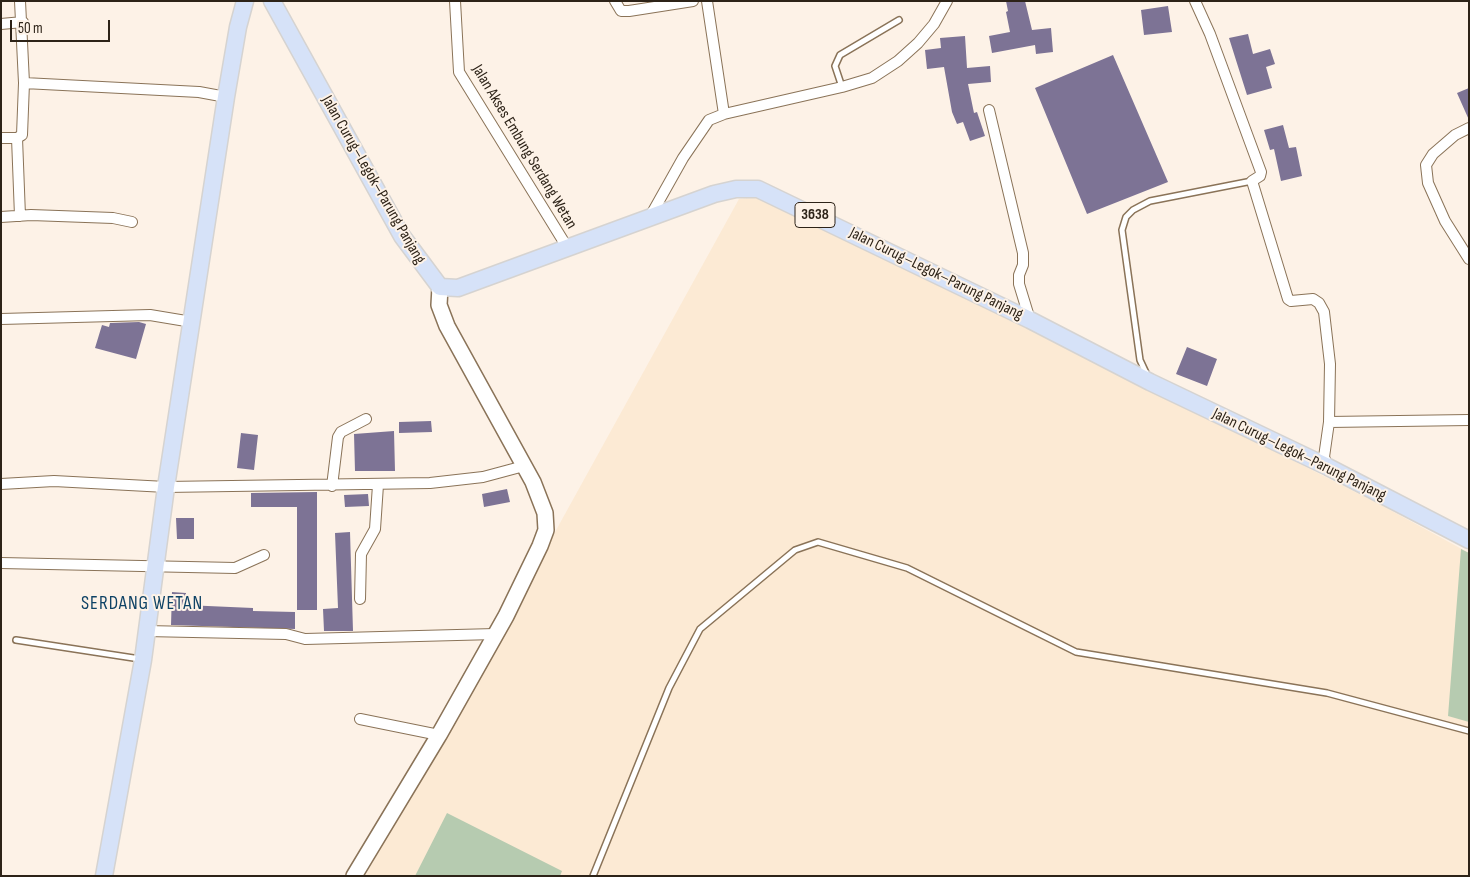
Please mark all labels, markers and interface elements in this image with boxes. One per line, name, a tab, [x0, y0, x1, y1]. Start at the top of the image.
scale bar	[12, 10, 112, 42]
text: 50 m	[18, 19, 43, 38]
street label: Jalan Akses Embung Serdang Wetan	[467, 62, 581, 232]
street label: Jalan Curug–Legok–Parung Panjang	[317, 93, 429, 267]
road number: 3638	[795, 202, 835, 228]
street label: Jalan Curug–Legok–Parung Panjang	[846, 224, 1026, 324]
street label: Jalan Curug–Legok–Parung Panjang	[1209, 405, 1389, 505]
district label: SERDANG WETAN	[79, 593, 205, 615]

